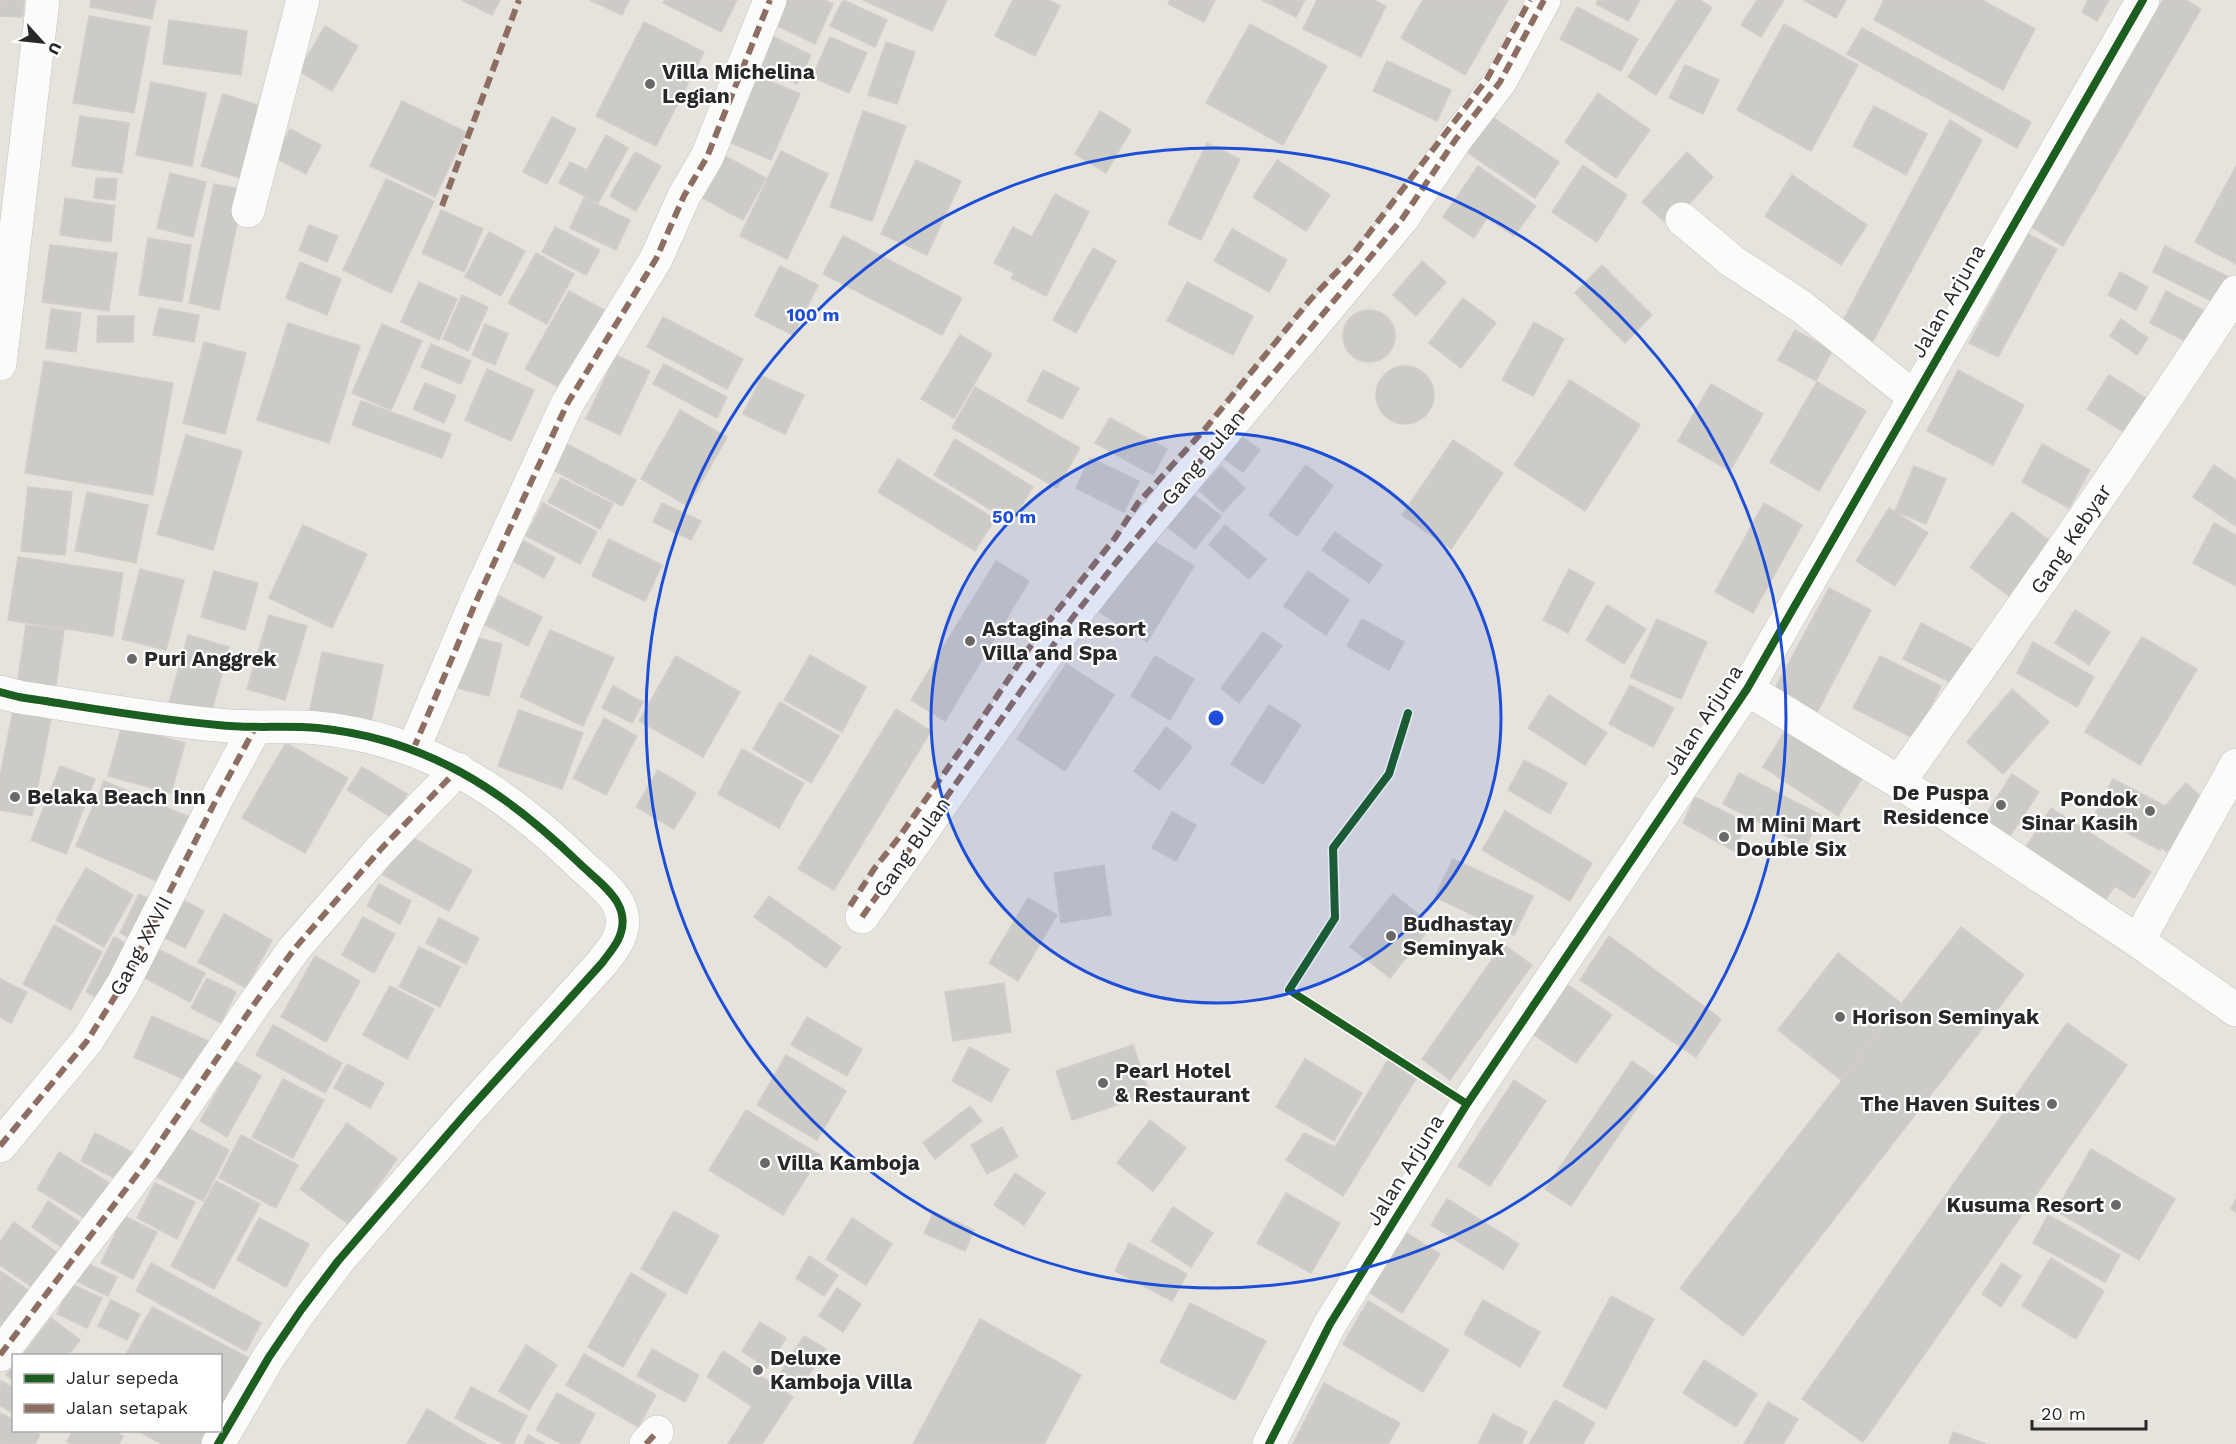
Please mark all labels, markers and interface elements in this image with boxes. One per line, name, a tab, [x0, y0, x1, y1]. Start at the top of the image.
north arrow	[12, 12, 72, 72]
text: U	[44, 39, 66, 58]
place label: Villa Michelina Legian	[662, 59, 816, 108]
marker: Villa Michelina Legian	[643, 77, 657, 91]
street label: Jalan Arjuna	[1905, 239, 1990, 362]
text: 100 m	[786, 304, 840, 325]
street label: Gang Bulan	[1156, 405, 1250, 510]
street label: Gang Kebyar	[2025, 479, 2117, 598]
text: 50 m	[992, 506, 1036, 527]
place label: Astagina Resort Villa and Spa	[982, 616, 1146, 665]
marker: Astagina Resort Villa and Spa	[963, 634, 977, 648]
place label: Puri Anggrek	[144, 646, 278, 671]
marker: Puri Anggrek	[125, 652, 139, 666]
street label: Jalan Arjuna	[1658, 660, 1748, 780]
centre of rings	[1206, 708, 1226, 728]
place label: De Puspa Residence	[1883, 780, 1990, 829]
place label: Belaka Beach Inn	[27, 784, 206, 809]
place label: Pondok Sinar Kasih	[2022, 786, 2139, 835]
marker: Belaka Beach Inn	[8, 790, 22, 804]
street label: Gang Bulan	[868, 792, 955, 902]
marker: De Puspa Residence	[1994, 798, 2008, 812]
marker: Pondok Sinar Kasih	[2143, 804, 2157, 818]
place label: M Mini Mart Double Six	[1736, 812, 1861, 861]
marker: M Mini Mart Double Six	[1717, 830, 1731, 844]
street label: Gang XXVII	[104, 892, 177, 1000]
place label: Budhastay Seminyak	[1403, 911, 1513, 960]
marker: Budhastay Seminyak	[1384, 929, 1398, 943]
place label: Horison Seminyak	[1852, 1004, 2040, 1029]
marker: Horison Seminyak	[1833, 1010, 1847, 1024]
place label: Pearl Hotel & Restaurant	[1115, 1058, 1250, 1107]
marker: Pearl Hotel & Restaurant	[1096, 1076, 1110, 1090]
place label: The Haven Suites	[1860, 1091, 2040, 1116]
marker: The Haven Suites	[2045, 1097, 2059, 1111]
street label: Jalan Arjuna	[1360, 1109, 1449, 1230]
place label: Villa Kamboja	[777, 1150, 921, 1175]
marker: Villa Kamboja	[758, 1156, 772, 1170]
place label: Kusuma Resort	[1947, 1192, 2104, 1217]
marker: Kusuma Resort	[2109, 1198, 2123, 1212]
place label: Deluxe Kamboja Villa	[770, 1345, 913, 1394]
legend	[12, 1354, 222, 1432]
marker: Deluxe Kamboja Villa	[751, 1363, 765, 1377]
text: Jalur sepeda	[66, 1367, 179, 1388]
scale bar	[2032, 1393, 2146, 1431]
text: Jalan setapak	[66, 1397, 188, 1418]
text: 20 m	[2041, 1403, 2086, 1424]

